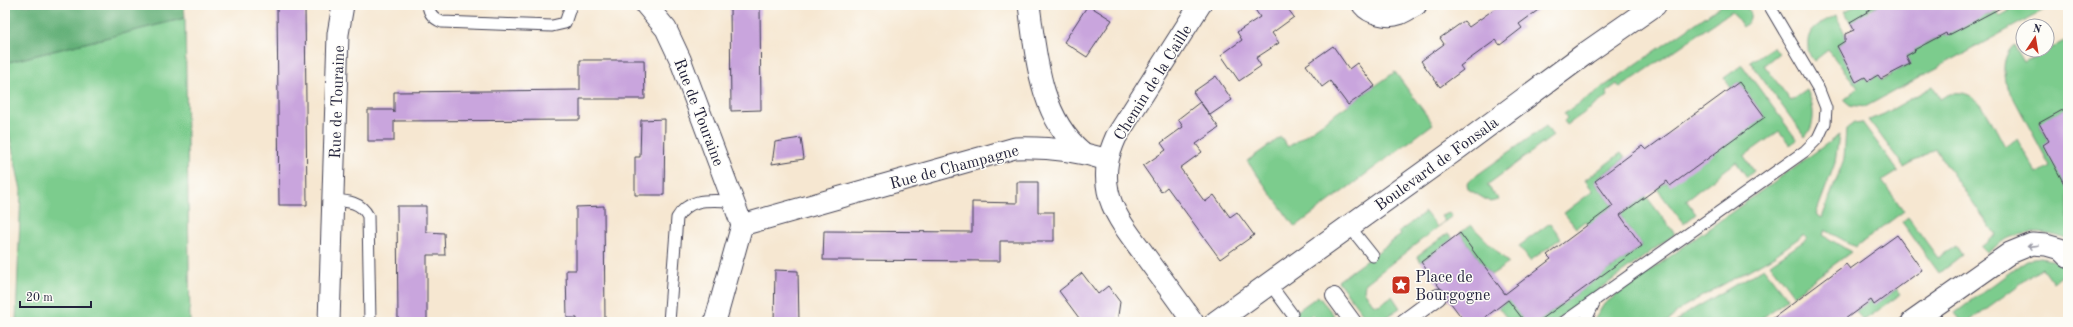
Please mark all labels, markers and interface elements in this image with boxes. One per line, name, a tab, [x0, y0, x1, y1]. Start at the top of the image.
north arrow	[2015, 18, 2055, 58]
street label: Chemin de la Caille	[1112, 23, 1196, 144]
text: N	[2032, 23, 2043, 36]
street label: Rue de Touraine	[328, 45, 348, 159]
street label: Rue de Touraine	[670, 57, 726, 169]
street label: Boulevard de Fonsala	[1373, 115, 1502, 215]
street label: Rue de Champagne	[888, 143, 1021, 193]
one-way arrow	[2027, 242, 2040, 249]
place label: Place de Bourgogne	[1415, 270, 1490, 304]
place icon: Place de Bourgogne	[1390, 274, 1412, 296]
scale bar	[20, 283, 91, 309]
text: 20 m	[26, 292, 53, 304]

